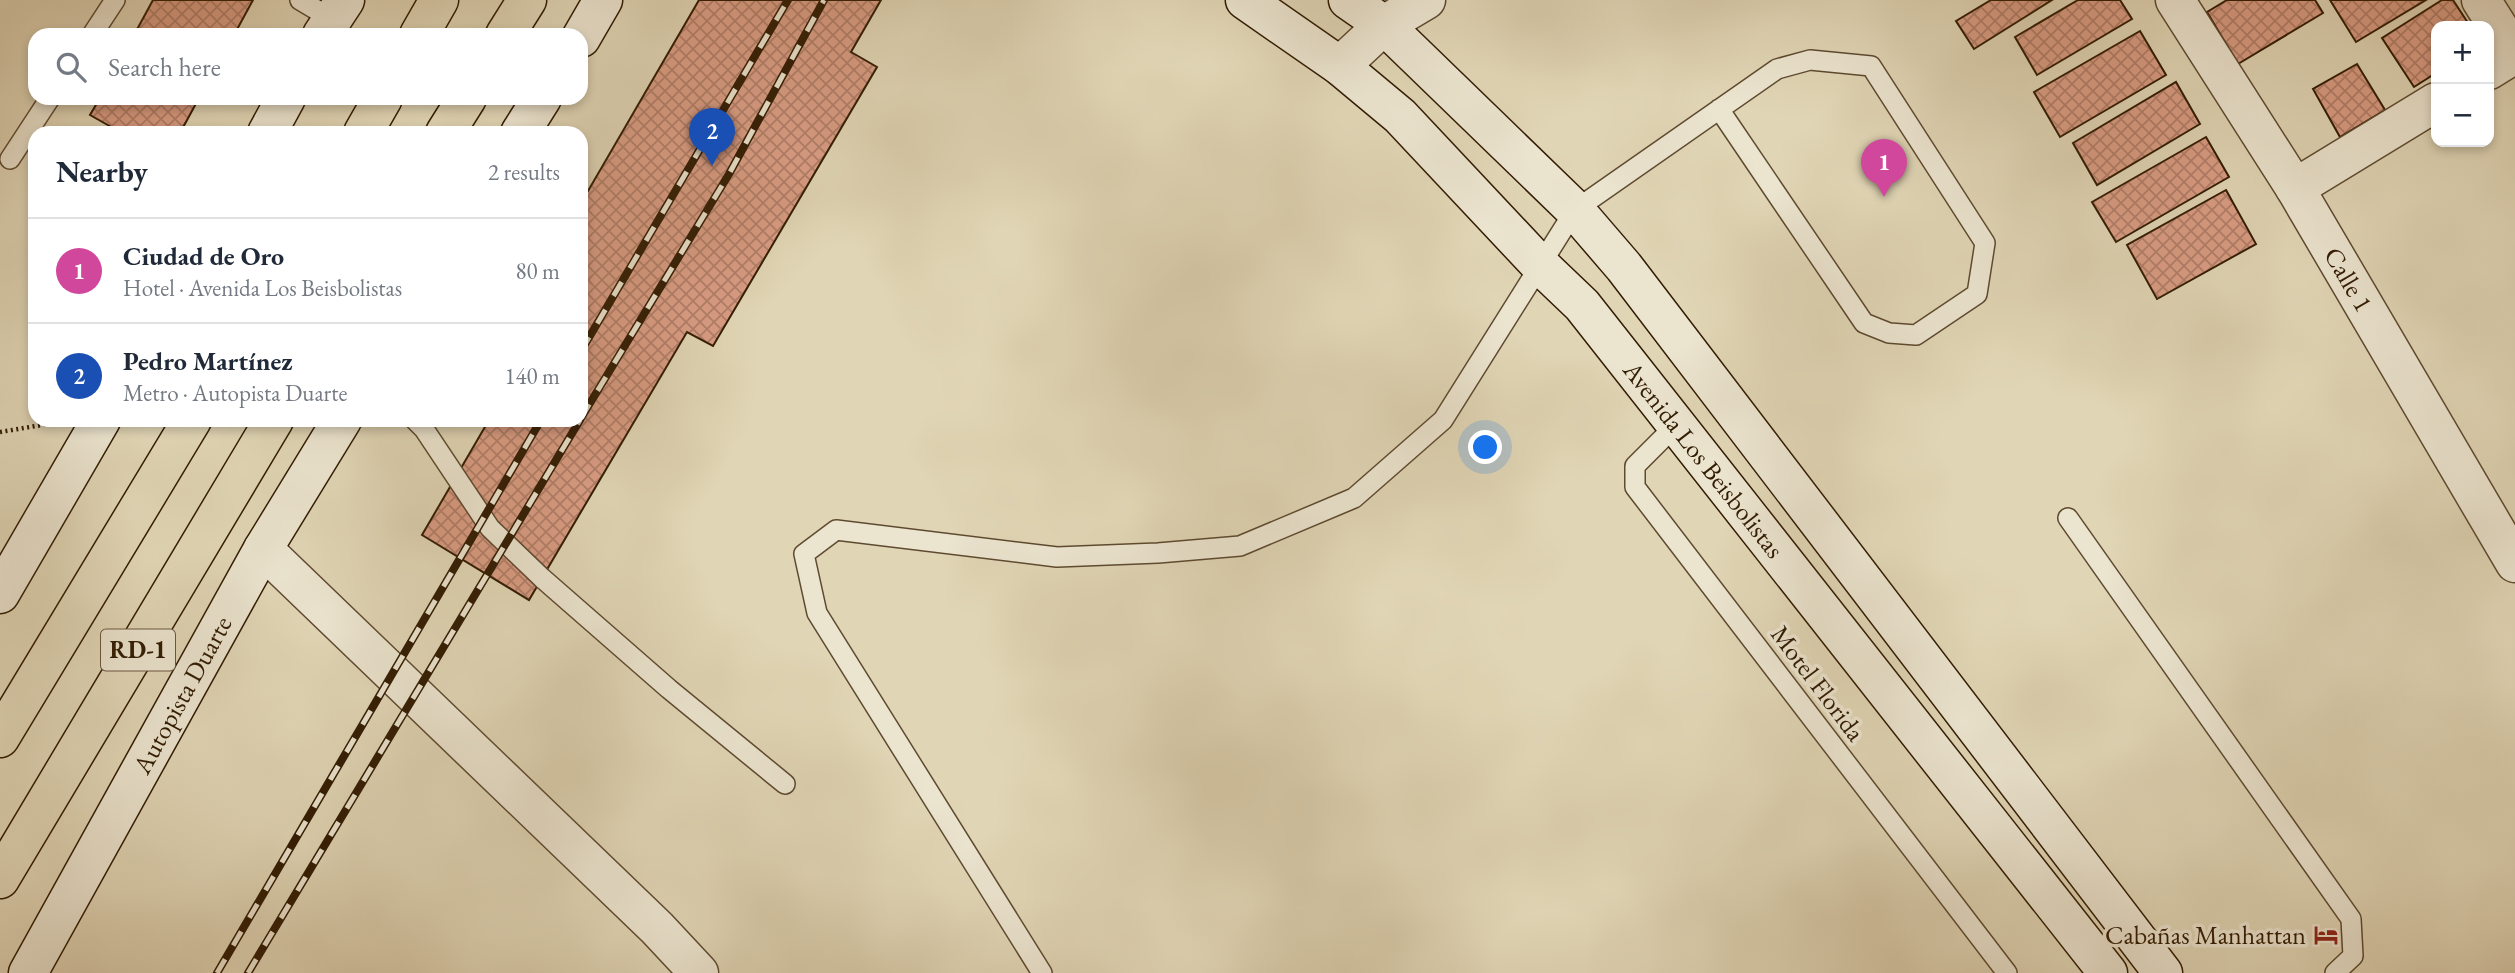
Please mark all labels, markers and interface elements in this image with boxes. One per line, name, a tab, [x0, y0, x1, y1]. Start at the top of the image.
map controls	[2431, 21, 2494, 147]
button: +	[2431, 21, 2494, 84]
search box	[28, 28, 588, 105]
icon: search	[52, 48, 90, 86]
text: Search here	[108, 50, 221, 84]
button: −	[2431, 84, 2494, 147]
pin: 2	[689, 108, 735, 166]
pin: 1	[1861, 139, 1907, 197]
text: Nearby	[56, 152, 148, 191]
text: 2 results	[488, 157, 560, 187]
text: Ciudad de Oro	[123, 239, 284, 273]
street label: Calle 1	[2316, 241, 2381, 318]
text: 1	[73, 256, 85, 286]
text: 80 m	[515, 256, 560, 286]
text: Hotel · Avenida Los Beisbolistas	[123, 273, 402, 303]
text: Pedro Martínez	[123, 344, 293, 378]
street label: Avenida Los Beisbolistas	[1615, 353, 1792, 565]
text: 2	[73, 361, 85, 391]
text: 140 m	[504, 361, 560, 391]
text: Metro · Autopista Duarte	[123, 378, 347, 408]
your location	[1468, 430, 1502, 464]
street label: Autopista Duarte	[124, 610, 240, 781]
street label: Motel Florida	[1763, 618, 1873, 748]
road number: RD-1	[101, 630, 175, 670]
place label: Cabañas Manhattan	[2105, 918, 2306, 952]
hotel icon: Cabañas Manhattan	[2312, 921, 2340, 949]

